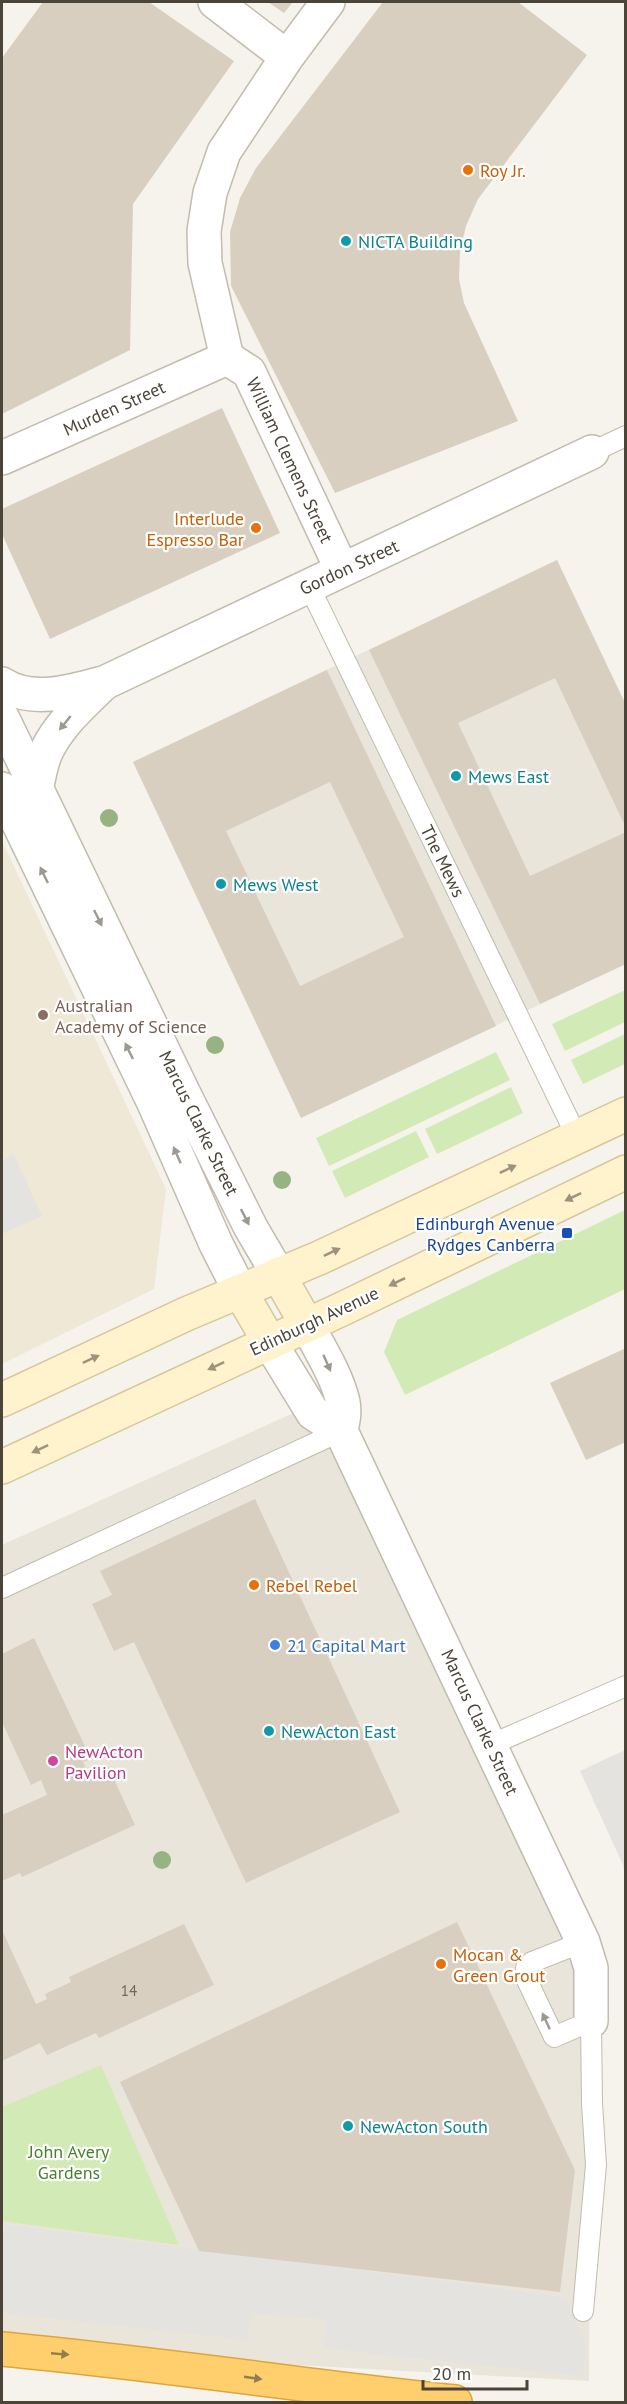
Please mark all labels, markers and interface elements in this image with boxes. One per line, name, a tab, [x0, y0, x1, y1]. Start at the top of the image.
place label: Roy Jr.	[480, 159, 526, 182]
marker: Roy Jr.	[461, 163, 475, 177]
place label: NICTA Building	[358, 230, 473, 253]
marker: NICTA Building	[339, 234, 353, 248]
street label: William Clemens Street	[242, 374, 338, 546]
street label: Murden Street	[59, 375, 169, 441]
place label: Interlude Espresso Bar	[147, 507, 244, 551]
marker: Interlude Espresso Bar	[249, 521, 263, 535]
street label: Gordon Street	[296, 534, 402, 600]
one-way arrow	[59, 716, 71, 731]
place label: Mews East	[468, 765, 549, 788]
marker: Mews East	[449, 769, 463, 783]
street label: The Mews	[416, 821, 470, 901]
one-way arrow	[39, 867, 48, 884]
place label: Mews West	[233, 873, 318, 896]
marker: Mews West	[214, 877, 228, 891]
one-way arrow	[94, 910, 103, 927]
place label: Australian Academy of Science	[55, 994, 207, 1038]
marker: Australian Academy of Science	[36, 1008, 50, 1022]
one-way arrow	[124, 1042, 133, 1059]
street label: Marcus Clarke Street	[154, 1047, 244, 1199]
one-way arrow	[172, 1145, 182, 1163]
one-way arrow	[500, 1165, 517, 1174]
one-way arrow	[564, 1193, 581, 1202]
one-way arrow	[240, 1208, 250, 1226]
place label: Edinburgh Avenue Rydges Canberra	[416, 1212, 555, 1256]
marker: Edinburgh Avenue Rydges Canberra	[560, 1226, 574, 1240]
one-way arrow	[323, 1247, 340, 1256]
one-way arrow	[388, 1276, 406, 1286]
street label: Edinburgh Avenue	[246, 1281, 382, 1361]
one-way arrow	[82, 1354, 99, 1363]
one-way arrow	[322, 1354, 332, 1372]
one-way arrow	[208, 1362, 225, 1371]
one-way arrow	[31, 1445, 48, 1454]
place label: Rebel Rebel	[266, 1574, 358, 1597]
marker: Rebel Rebel	[247, 1578, 261, 1592]
place label: 21 Capital Mart	[287, 1634, 406, 1657]
marker: 21 Capital Mart	[268, 1638, 282, 1652]
street label: Marcus Clarke Street	[436, 1645, 524, 1799]
place label: NewActon East	[281, 1720, 396, 1743]
marker: NewActon East	[262, 1724, 276, 1738]
place label: NewActon Pavilion	[65, 1740, 143, 1784]
marker: NewActon Pavilion	[46, 1754, 60, 1768]
place label: Mocan & Green Grout	[453, 1943, 545, 1987]
marker: Mocan & Green Grout	[434, 1957, 448, 1971]
house number: 14	[121, 1981, 137, 2000]
one-way arrow	[541, 2012, 550, 2029]
place label: NewActon South	[360, 2115, 488, 2138]
marker: NewActon South	[341, 2119, 355, 2133]
park label: John Avery Gardens	[28, 2140, 110, 2184]
one-way arrow	[50, 2349, 69, 2359]
scale bar	[423, 2353, 526, 2391]
text: 20 m	[432, 2362, 471, 2385]
one-way arrow	[244, 2374, 263, 2383]

